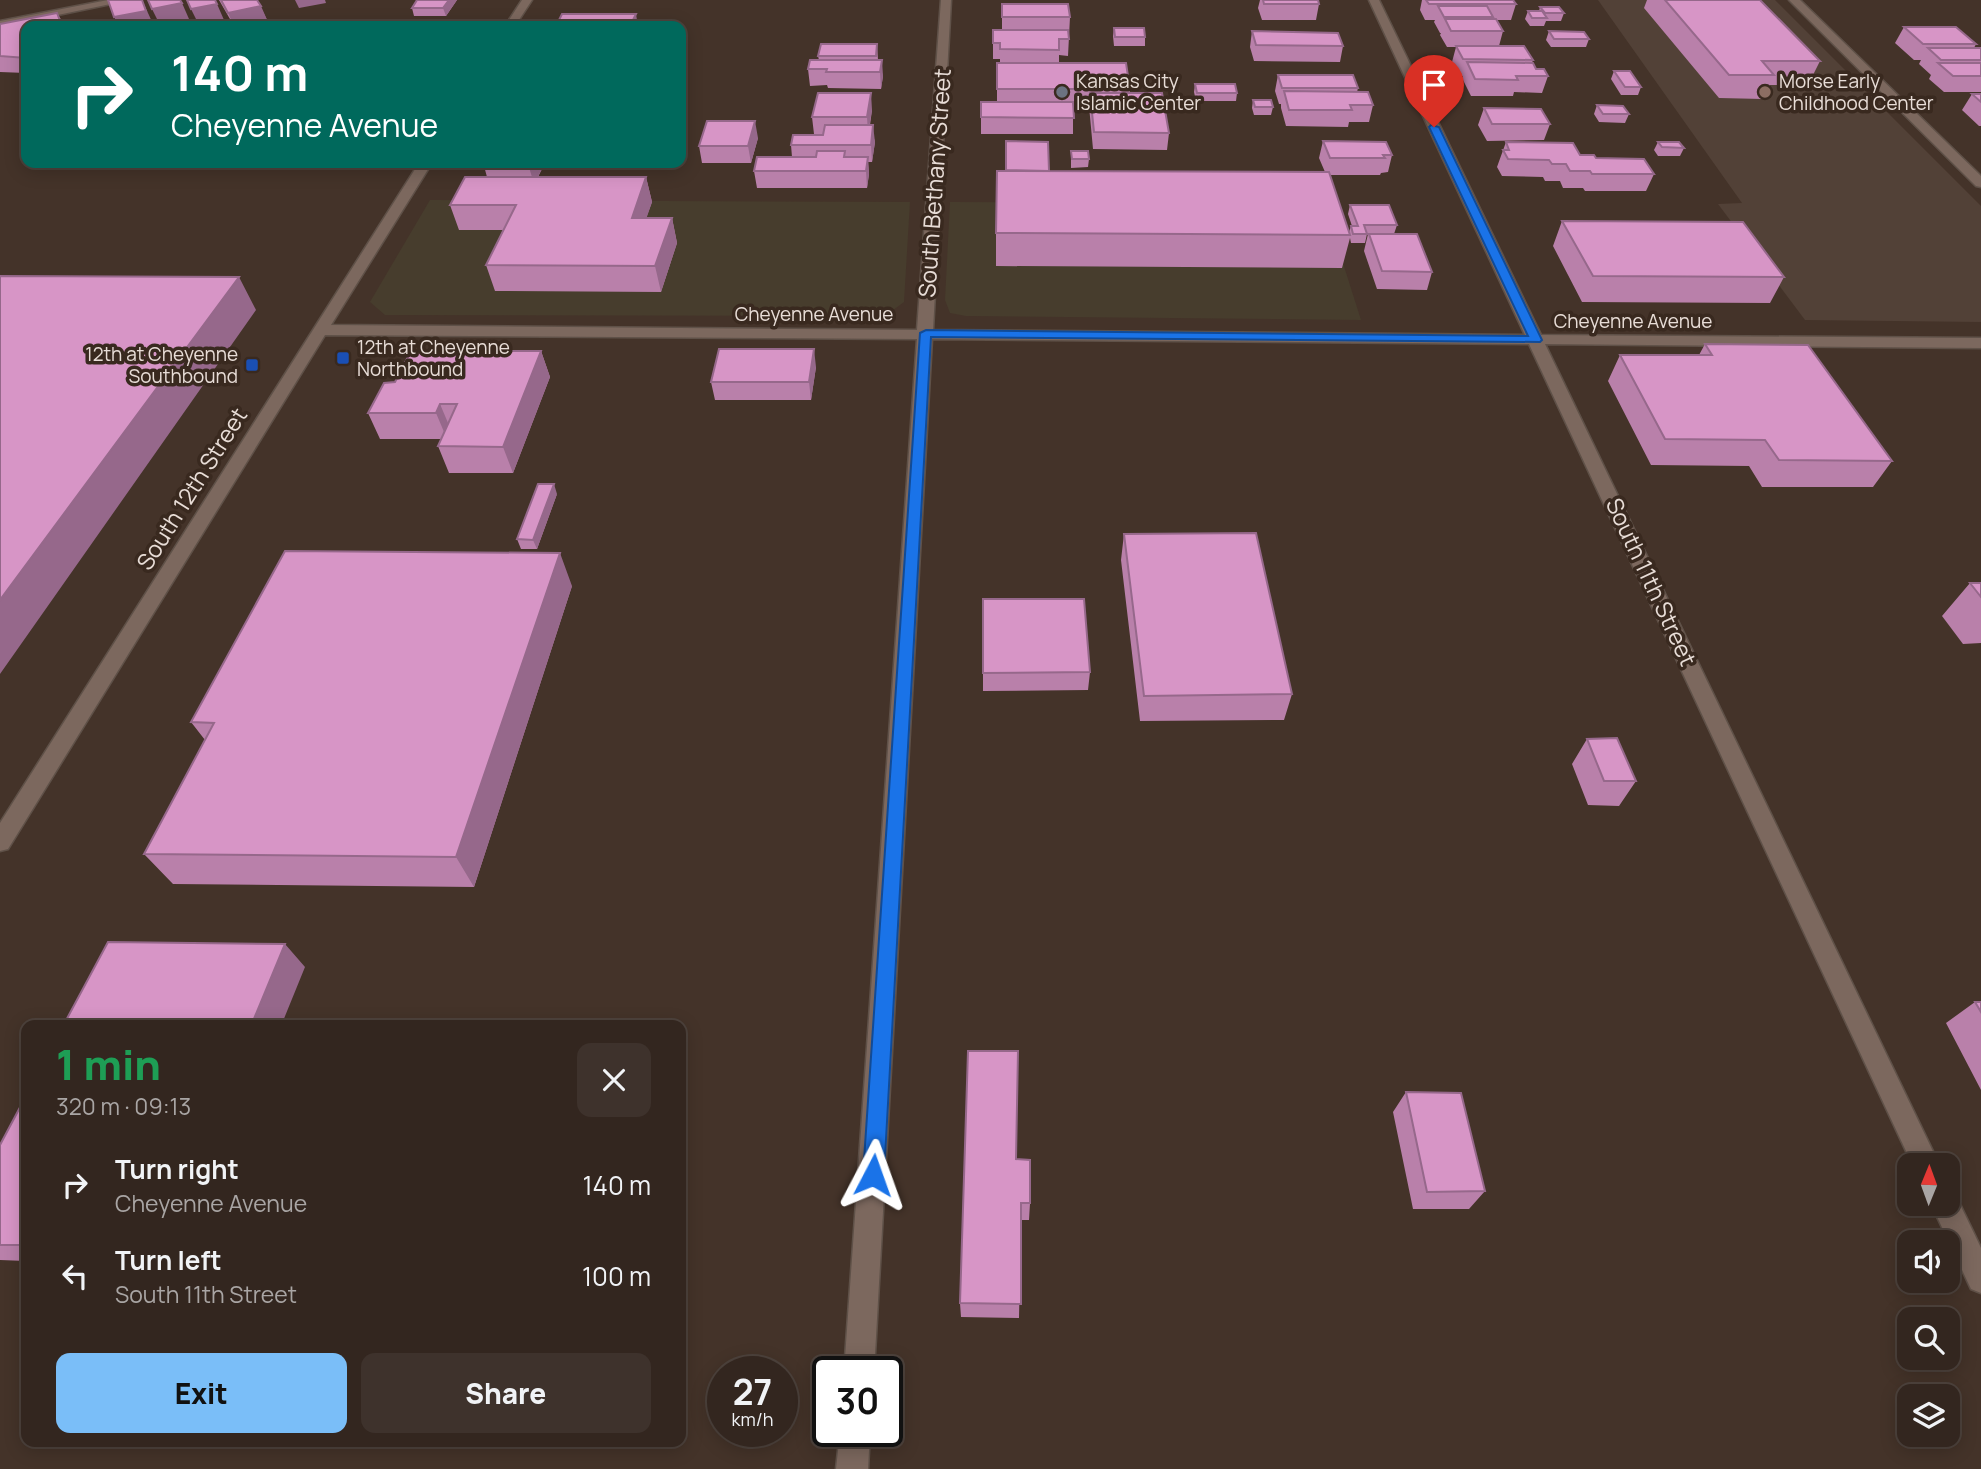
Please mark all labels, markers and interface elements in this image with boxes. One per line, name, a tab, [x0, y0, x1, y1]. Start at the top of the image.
text: 140 m	[171, 39, 308, 106]
icon: right	[56, 49, 147, 140]
pin	[1404, 55, 1464, 127]
icon: arrive	[1415, 66, 1453, 104]
street label: South Bethany Street	[910, 67, 958, 299]
place label: Kansas City Islamic Center	[1076, 68, 1201, 116]
place label: Morse Early Childhood Center	[1779, 68, 1934, 116]
marker: Kansas City Islamic Center	[1054, 84, 1070, 100]
marker: Morse Early Childhood Center	[1757, 84, 1773, 100]
text: Cheyenne Avenue	[171, 103, 438, 147]
street label: Cheyenne Avenue	[735, 301, 893, 327]
street label: Cheyenne Avenue	[1554, 308, 1712, 334]
place label: 12th at Cheyenne Northbound	[357, 334, 510, 382]
place label: 12th at Cheyenne Southbound	[85, 341, 238, 389]
marker: 12th at Cheyenne Northbound	[335, 350, 351, 366]
marker: 12th at Cheyenne Southbound	[244, 357, 260, 373]
street label: South 12th Street	[128, 401, 254, 576]
street label: South 11th Street	[1599, 492, 1705, 671]
text: 1 min	[56, 1035, 161, 1093]
button: close	[577, 1043, 651, 1117]
text: 320 m · 09:13	[56, 1090, 191, 1122]
position arrow	[836, 1138, 910, 1212]
text: Turn right	[115, 1151, 239, 1187]
north arrow	[1897, 1153, 1960, 1216]
map controls	[1897, 1153, 1960, 1447]
icon: right	[56, 1166, 94, 1204]
text: 140 m	[582, 1167, 651, 1203]
text: Cheyenne Avenue	[115, 1187, 307, 1219]
button: sound	[1897, 1230, 1960, 1293]
text: Turn left	[115, 1242, 222, 1278]
icon: left	[56, 1257, 94, 1295]
text: 100 m	[582, 1258, 651, 1294]
text: South 11th Street	[115, 1278, 297, 1310]
button: search	[1897, 1307, 1960, 1370]
button: Exit	[56, 1353, 347, 1433]
button: Share	[361, 1353, 651, 1433]
speed limit sign: 30	[812, 1356, 903, 1447]
text: 27	[733, 1368, 772, 1416]
button: layers	[1897, 1384, 1960, 1447]
text: km/h	[732, 1407, 773, 1431]

